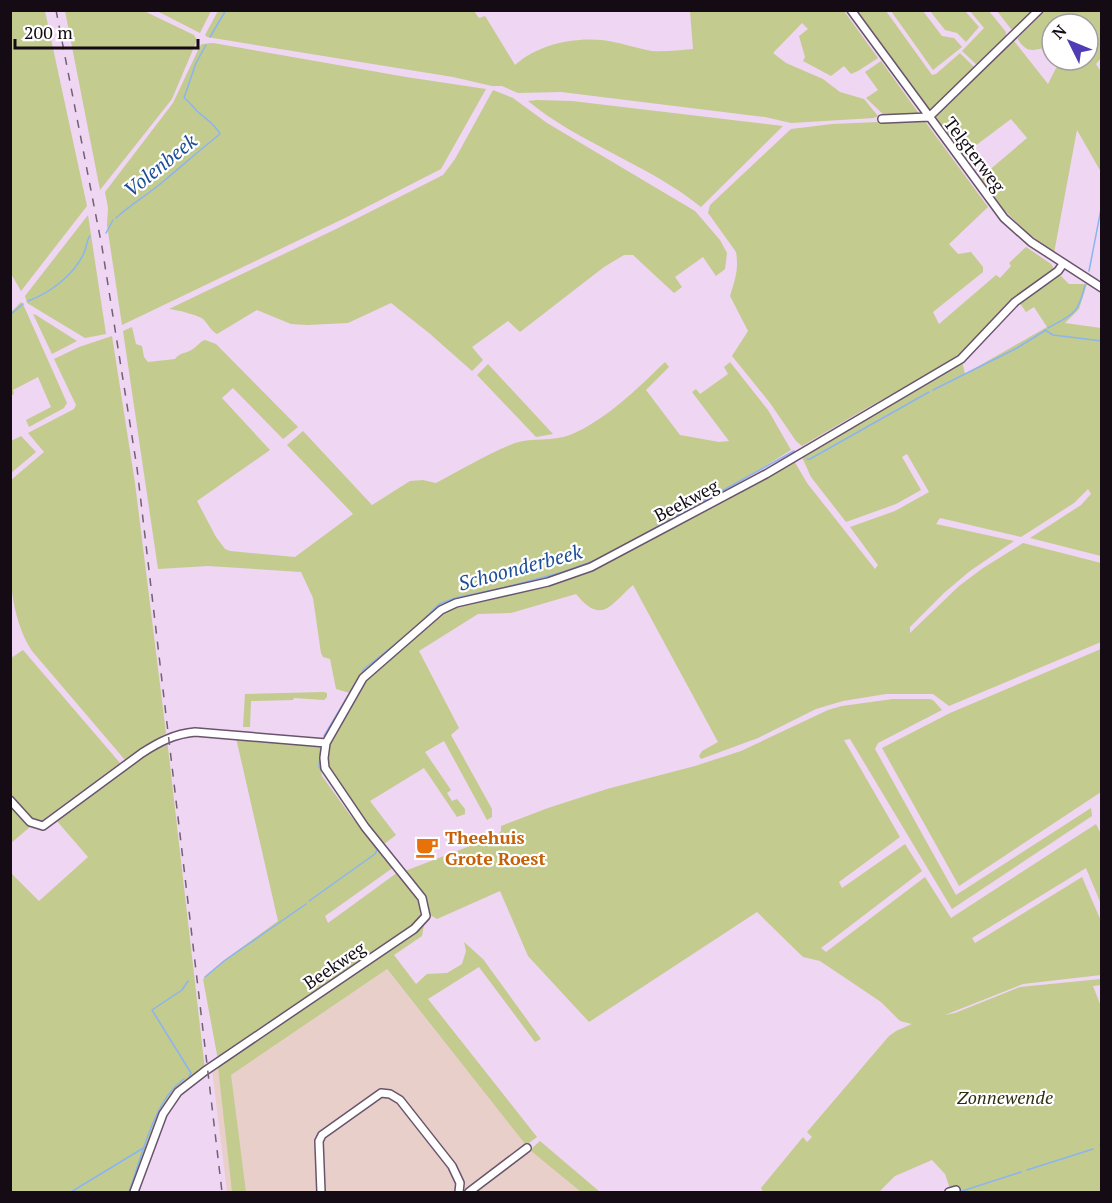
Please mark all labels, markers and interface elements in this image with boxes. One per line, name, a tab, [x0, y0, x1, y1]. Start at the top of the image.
scale bar	[15, 12, 198, 50]
north arrow	[1040, 12, 1100, 72]
text: 200 m	[24, 20, 73, 44]
text: N	[1047, 20, 1071, 44]
street label: Telgterweg	[939, 112, 1011, 197]
water label: Volenbeek	[118, 127, 202, 203]
street label: Beekweg	[650, 473, 723, 527]
water label: Schoonderbeek	[455, 537, 585, 596]
place label: Theehuis Grote Roest	[445, 825, 546, 870]
cafe icon: Theehuis Grote Roest	[414, 834, 440, 860]
street label: Beekweg	[298, 935, 370, 994]
park label: Zonnewende	[957, 1085, 1053, 1109]

